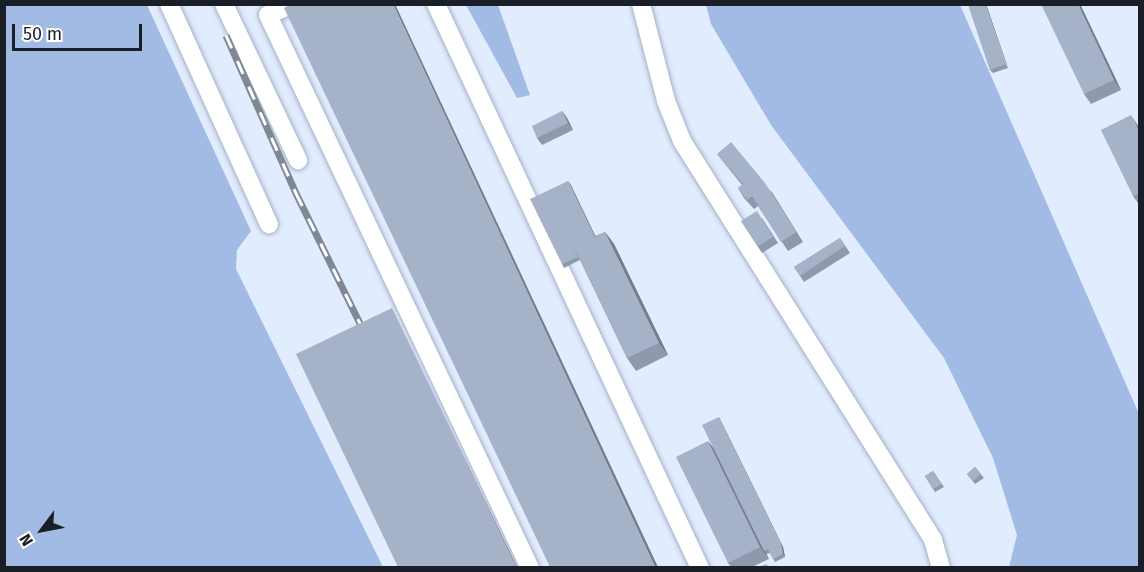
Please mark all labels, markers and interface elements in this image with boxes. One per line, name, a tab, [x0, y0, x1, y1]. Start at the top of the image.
scale bar	[15, 12, 146, 50]
text: 50 m	[23, 23, 62, 45]
north arrow	[12, 500, 72, 560]
text: N	[15, 530, 37, 549]

